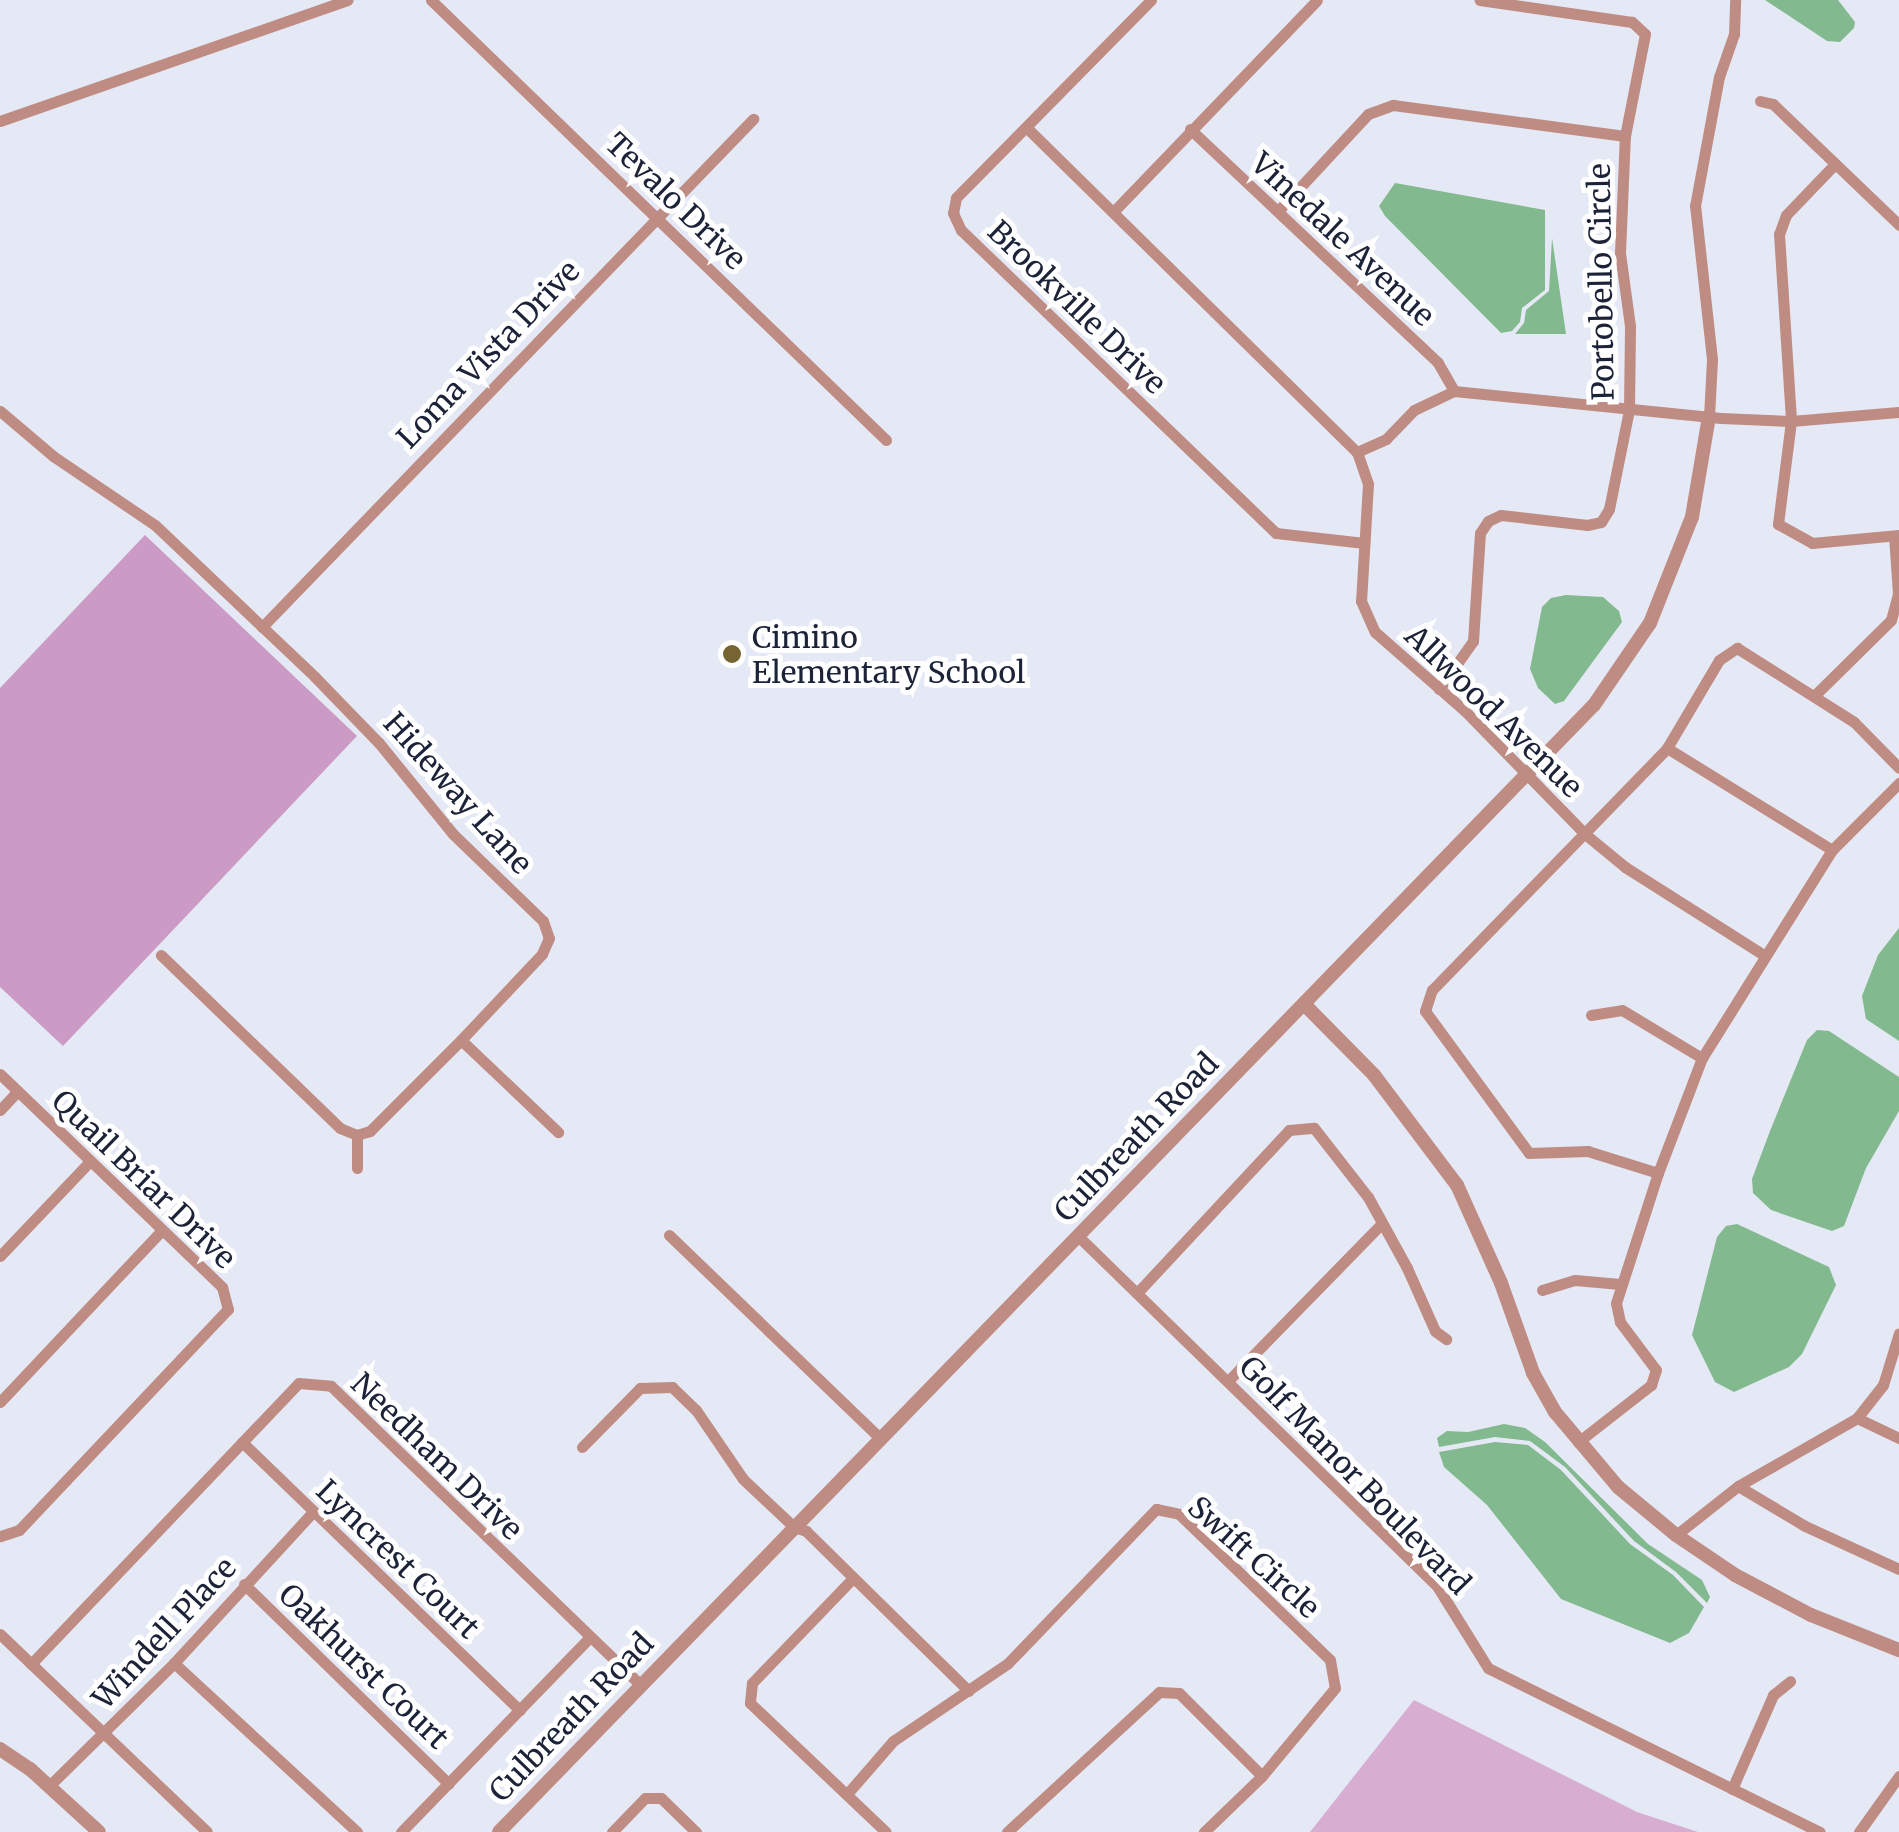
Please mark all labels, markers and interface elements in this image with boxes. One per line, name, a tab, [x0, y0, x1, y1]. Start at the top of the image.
street label: Tevalo Drive	[599, 125, 753, 277]
street label: Vinedale Avenue	[1244, 145, 1442, 333]
street label: Portobello Circle	[1581, 163, 1621, 401]
street label: Brookville Drive	[981, 213, 1173, 401]
street label: Loma Vista Drive	[389, 253, 587, 455]
street label: Allwood Avenue	[1398, 617, 1590, 805]
place label: Cimino Elementary School	[752, 619, 1025, 690]
marker: Cimino Elementary School	[721, 643, 743, 665]
street label: Hideway Lane	[376, 705, 540, 881]
street label: Culbreath Road	[1047, 1045, 1225, 1229]
street label: Quail Briar Drive	[45, 1082, 243, 1276]
street label: Golf Manor Boulevard	[1232, 1349, 1478, 1601]
street label: Needham Drive	[344, 1365, 530, 1547]
street label: Lyncrest Court	[309, 1472, 487, 1646]
street label: Swift Circle	[1181, 1489, 1327, 1625]
street label: Windell Place	[85, 1550, 243, 1716]
street label: Oakhurst Court	[272, 1576, 456, 1756]
street label: Culbreath Road	[482, 1625, 660, 1809]

